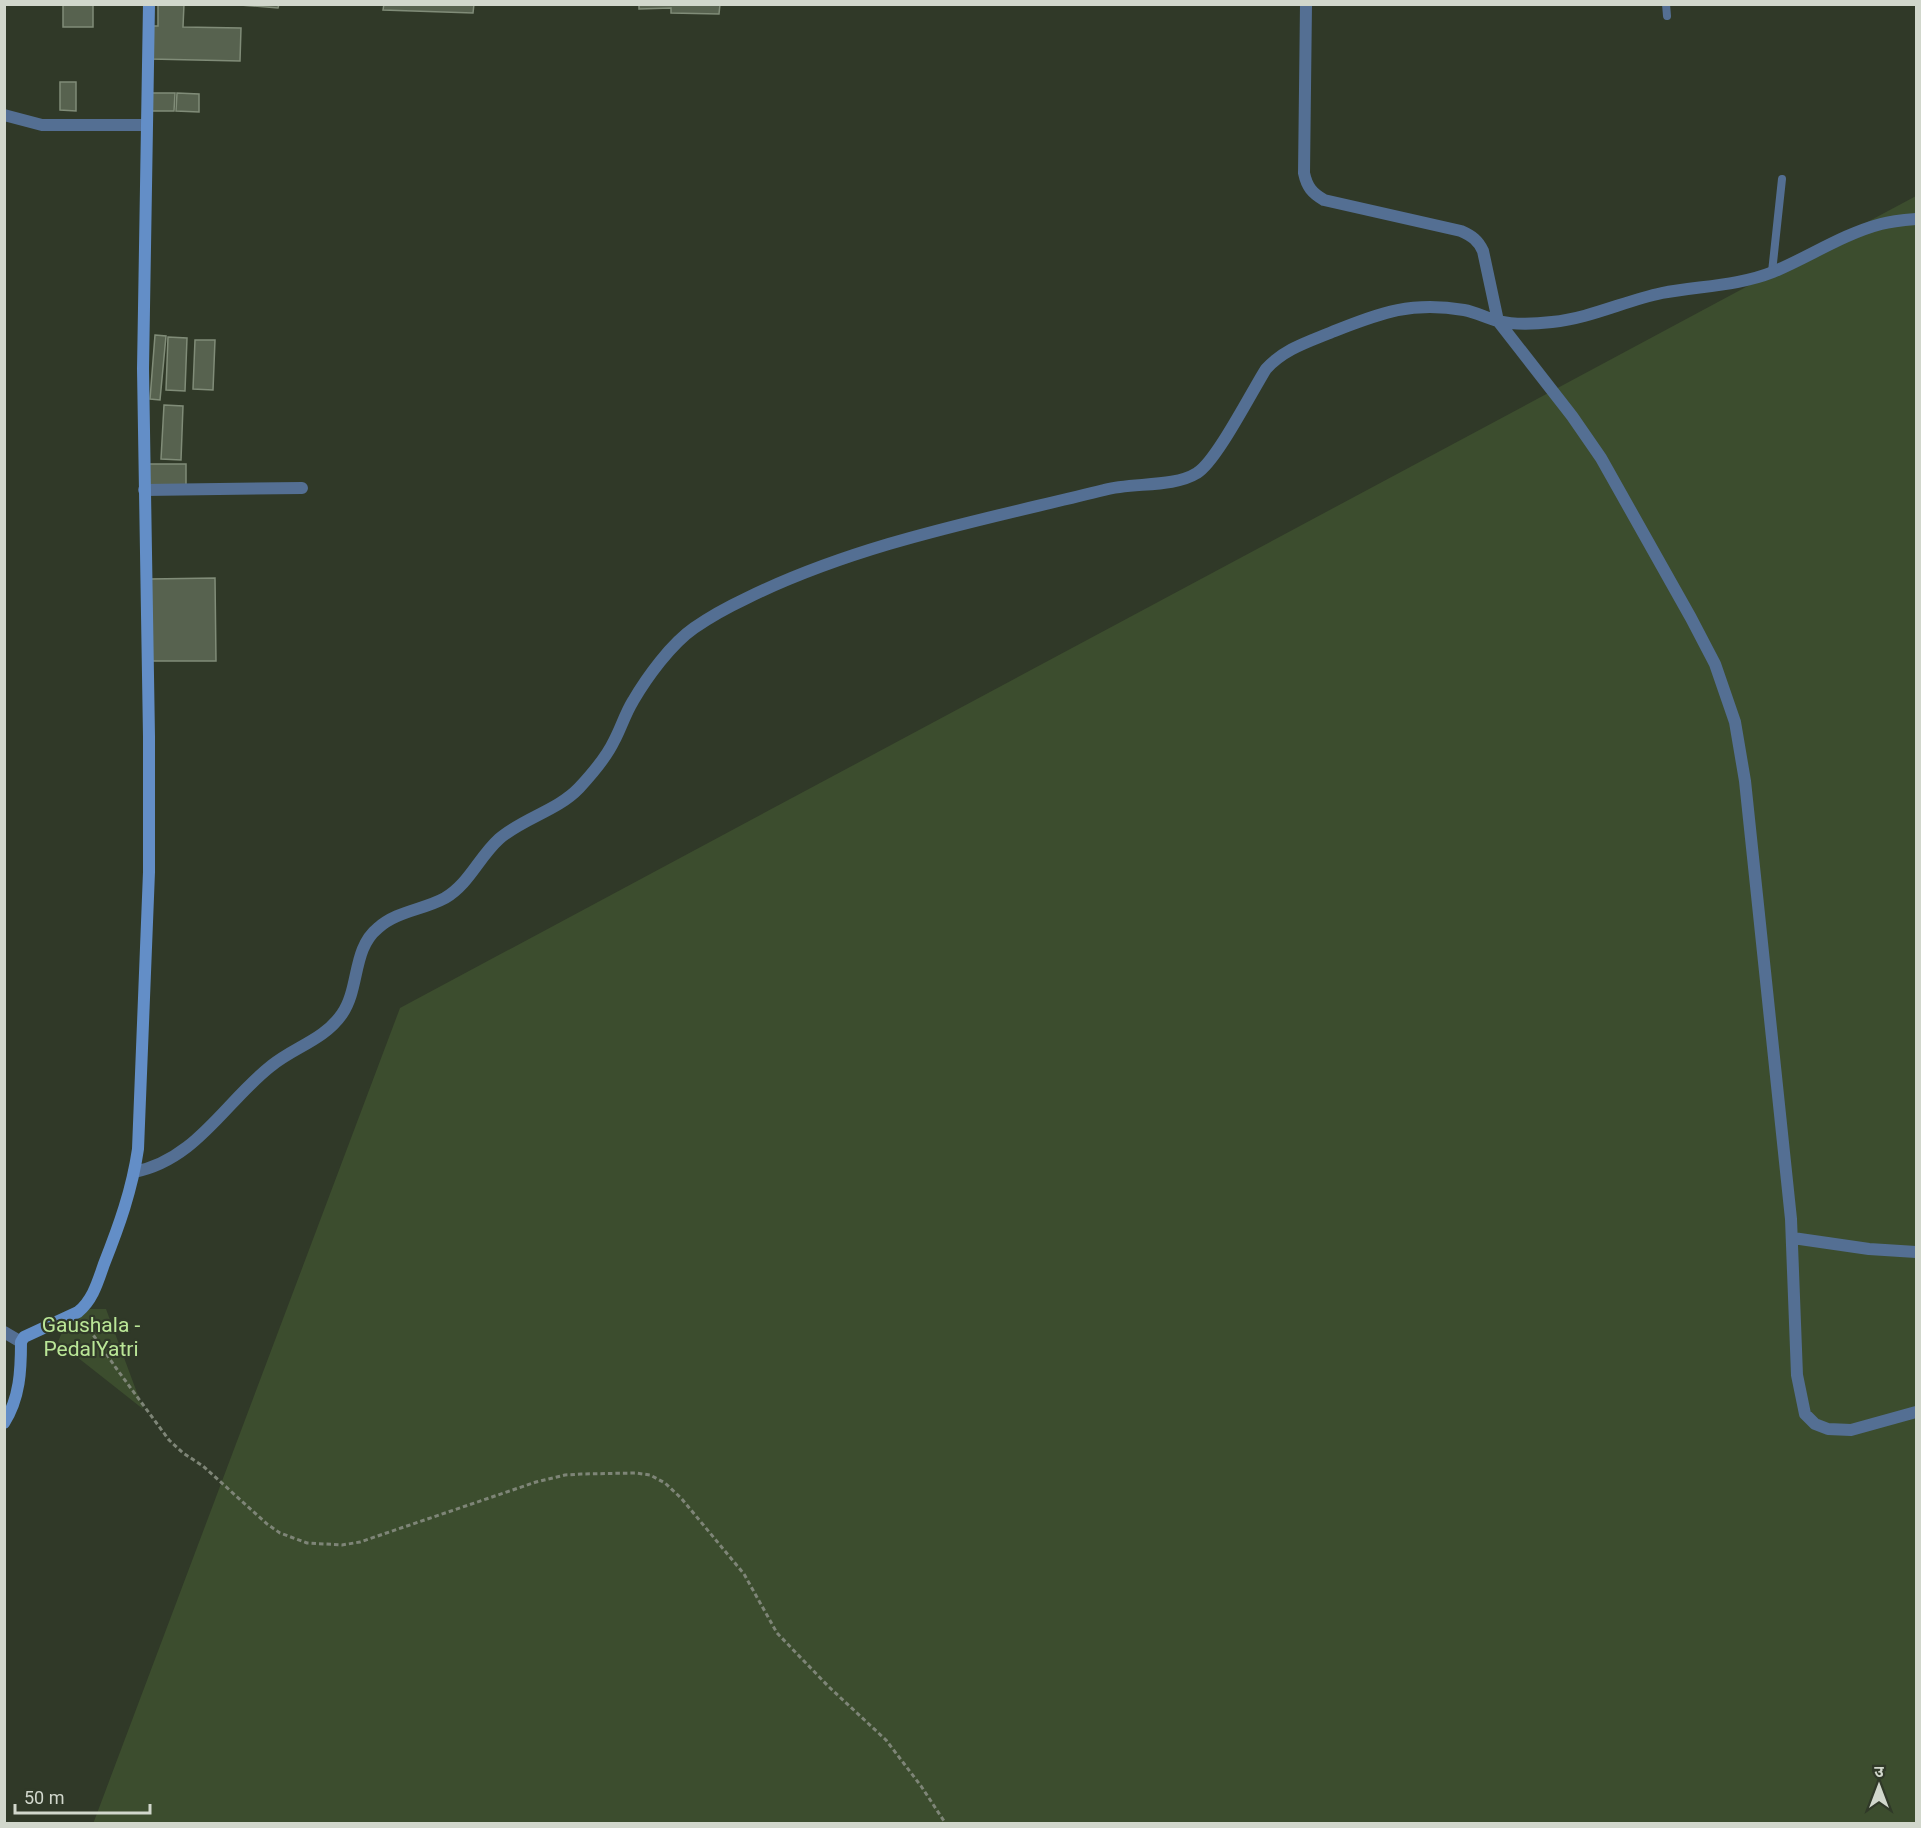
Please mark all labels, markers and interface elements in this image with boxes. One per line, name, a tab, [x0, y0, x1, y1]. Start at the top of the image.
park label: Gaushala - PedalYatri	[42, 1313, 141, 1361]
north arrow	[1849, 1756, 1909, 1816]
text: उ	[1874, 1762, 1884, 1781]
scale bar	[15, 1777, 150, 1815]
text: 50 m	[24, 1787, 64, 1808]

